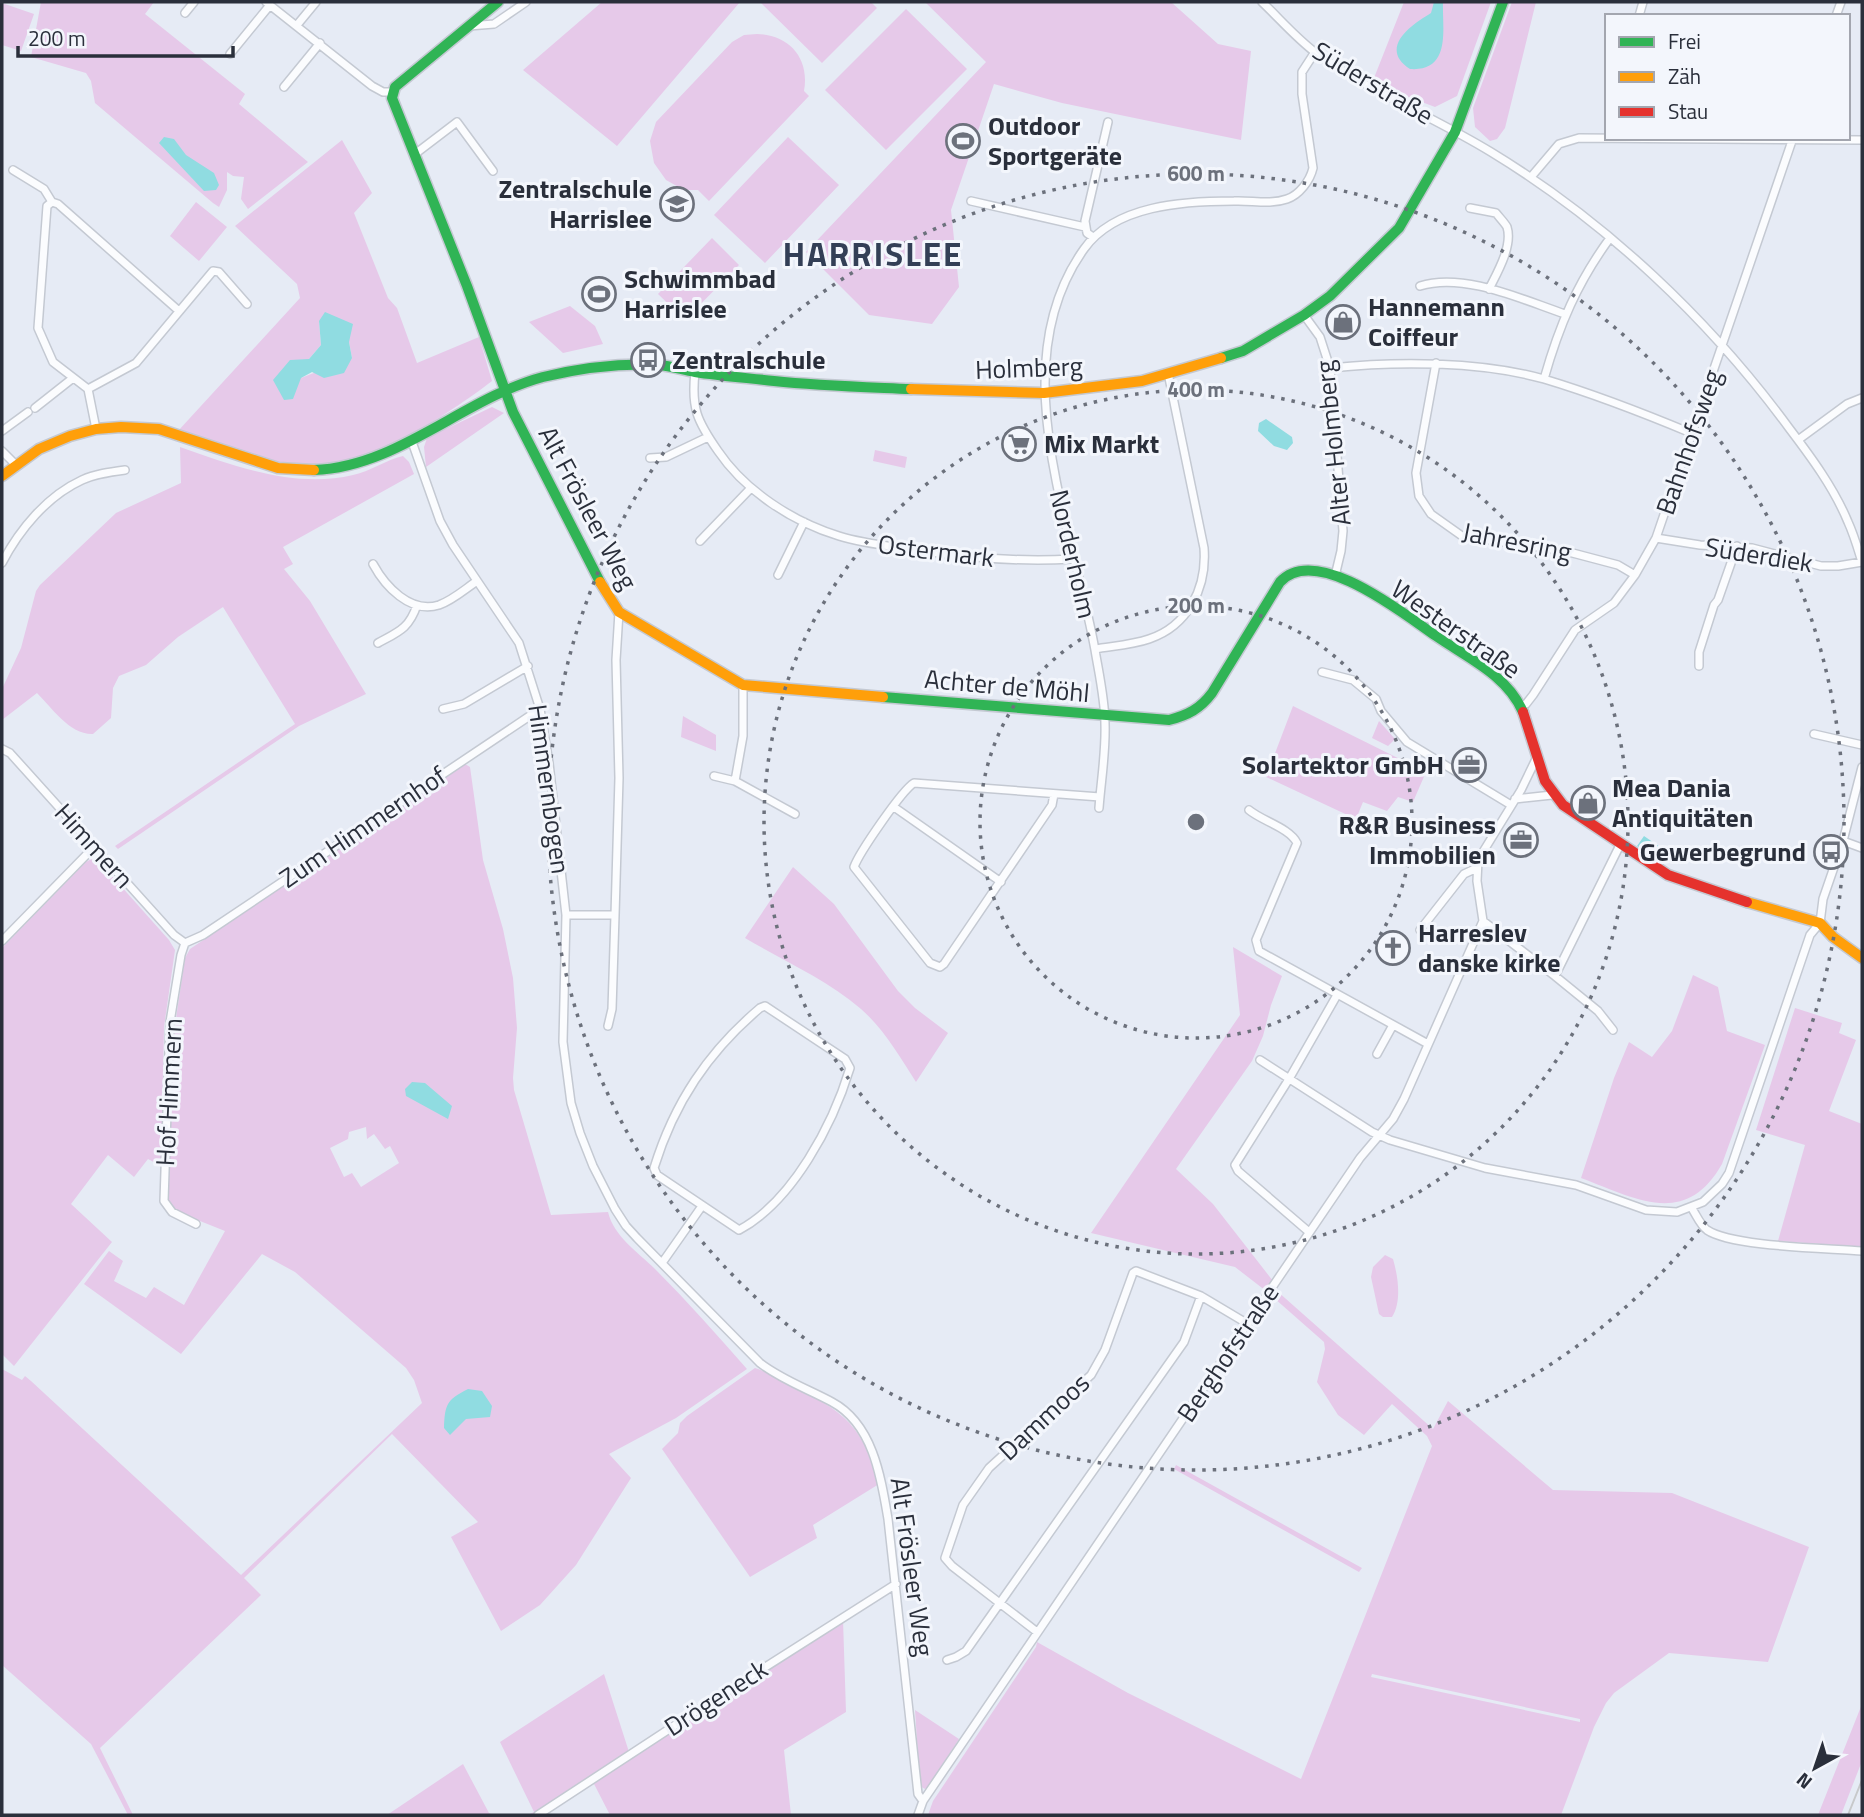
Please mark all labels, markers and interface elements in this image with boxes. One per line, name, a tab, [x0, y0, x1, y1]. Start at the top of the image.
scale bar	[18, 14, 233, 58]
legend	[1605, 14, 1850, 140]
text: 200 m	[28, 22, 85, 54]
text: Frei	[1668, 25, 1701, 57]
street label: Süderstraße	[1305, 31, 1441, 134]
text: Zäh	[1668, 60, 1701, 92]
text: Stau	[1668, 95, 1708, 127]
place label: Outdoor Sportgeräte	[988, 106, 1122, 175]
sports icon: Outdoor Sportgeräte	[944, 122, 982, 160]
text: 600 m	[1167, 157, 1225, 189]
place label: Zentralschule Harrislee	[498, 169, 652, 238]
school or university icon: Zentralschule Harrislee	[658, 185, 696, 223]
district label: HARRISLEE	[783, 229, 963, 279]
place label: Schwimmbad Harrislee	[624, 259, 776, 328]
sports icon: Schwimmbad Harrislee	[580, 275, 618, 313]
place label: Hannemann Coiffeur	[1368, 287, 1505, 356]
shop icon: Hannemann Coiffeur	[1324, 303, 1362, 341]
place label: Zentralschule	[672, 340, 826, 379]
bus stop icon: Zentralschule	[629, 341, 667, 379]
street label: Holmberg	[974, 346, 1084, 389]
street label: Alter Holmberg	[1304, 358, 1361, 528]
street label: Bahnhofsweg	[1645, 364, 1732, 520]
text: 400 m	[1167, 373, 1225, 405]
street label: Alt Frösleer Weg	[529, 419, 648, 596]
place label: Mix Markt	[1044, 424, 1159, 463]
supermarket icon: Mix Markt	[1000, 425, 1038, 463]
street label: Norderholm	[1040, 486, 1107, 622]
street label: Jahresring	[1459, 512, 1575, 571]
street label: Ostermark	[876, 524, 996, 577]
street label: Süderdiek	[1702, 527, 1816, 582]
street label: Westerstraße	[1384, 570, 1529, 688]
text: 200 m	[1167, 589, 1225, 621]
street label: Achter de Möhl	[923, 659, 1091, 712]
street label: Himmernbogen	[518, 702, 581, 876]
place label: Solartektor GmbH	[1242, 745, 1444, 784]
office icon: Solartektor GmbH	[1450, 746, 1488, 784]
street label: Zum Himmernhof	[271, 756, 454, 897]
place label: Mea Dania Antiquitäten	[1612, 768, 1753, 837]
shop icon: Mea Dania Antiquitäten	[1569, 784, 1607, 822]
street label: Himmern	[45, 794, 143, 897]
place label: R&R Business Immobilien	[1338, 805, 1496, 874]
centre of rings	[1184, 810, 1208, 834]
office icon: R&R Business Immobilien	[1502, 821, 1540, 859]
place label: Gewerbegrund	[1640, 832, 1806, 871]
bus stop icon: Gewerbegrund	[1812, 833, 1850, 871]
place label: Harreslev danske kirke	[1418, 913, 1561, 982]
church icon: Harreslev danske kirke	[1374, 929, 1412, 967]
street label: Hof Himmern	[145, 1017, 192, 1167]
street label: Berghofstraße	[1167, 1276, 1288, 1430]
street label: Dammoos	[989, 1364, 1098, 1469]
street label: Alt Frösleer Weg	[881, 1475, 944, 1659]
street label: Drögeneck	[656, 1649, 775, 1746]
north arrow	[1780, 1733, 1850, 1803]
text: N	[1789, 1766, 1818, 1797]

